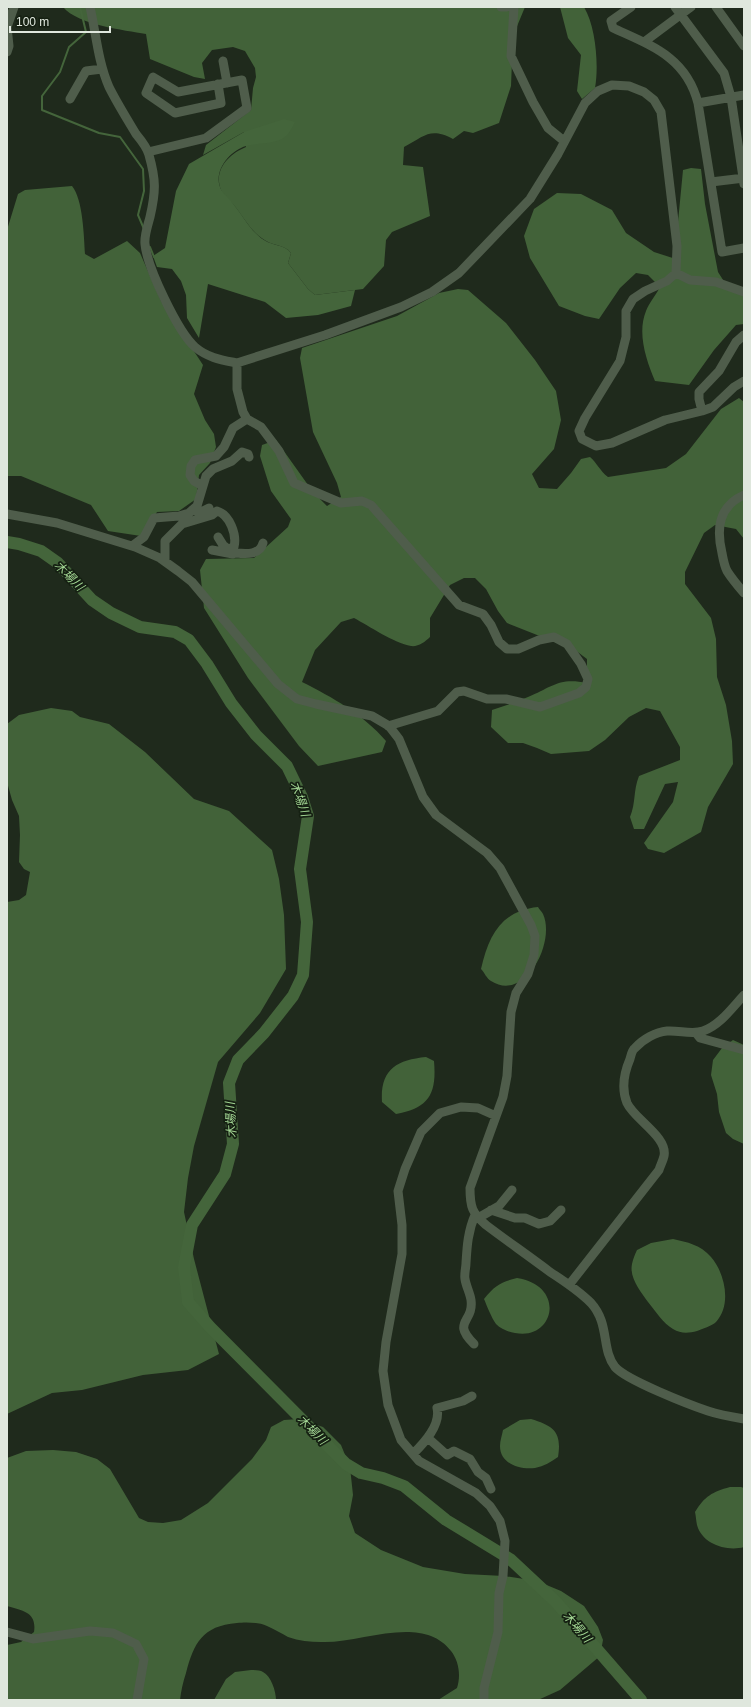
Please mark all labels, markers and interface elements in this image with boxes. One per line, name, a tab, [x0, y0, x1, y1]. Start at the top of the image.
scale bar	[10, 8, 110, 34]
text: 100 m	[16, 15, 49, 29]
water label: 木場川	[51, 558, 88, 595]
water label: 木場川	[288, 780, 313, 820]
water label: 木場川	[223, 1100, 239, 1138]
water label: 木場川	[294, 1412, 331, 1449]
water label: 木場川	[560, 1609, 595, 1647]

